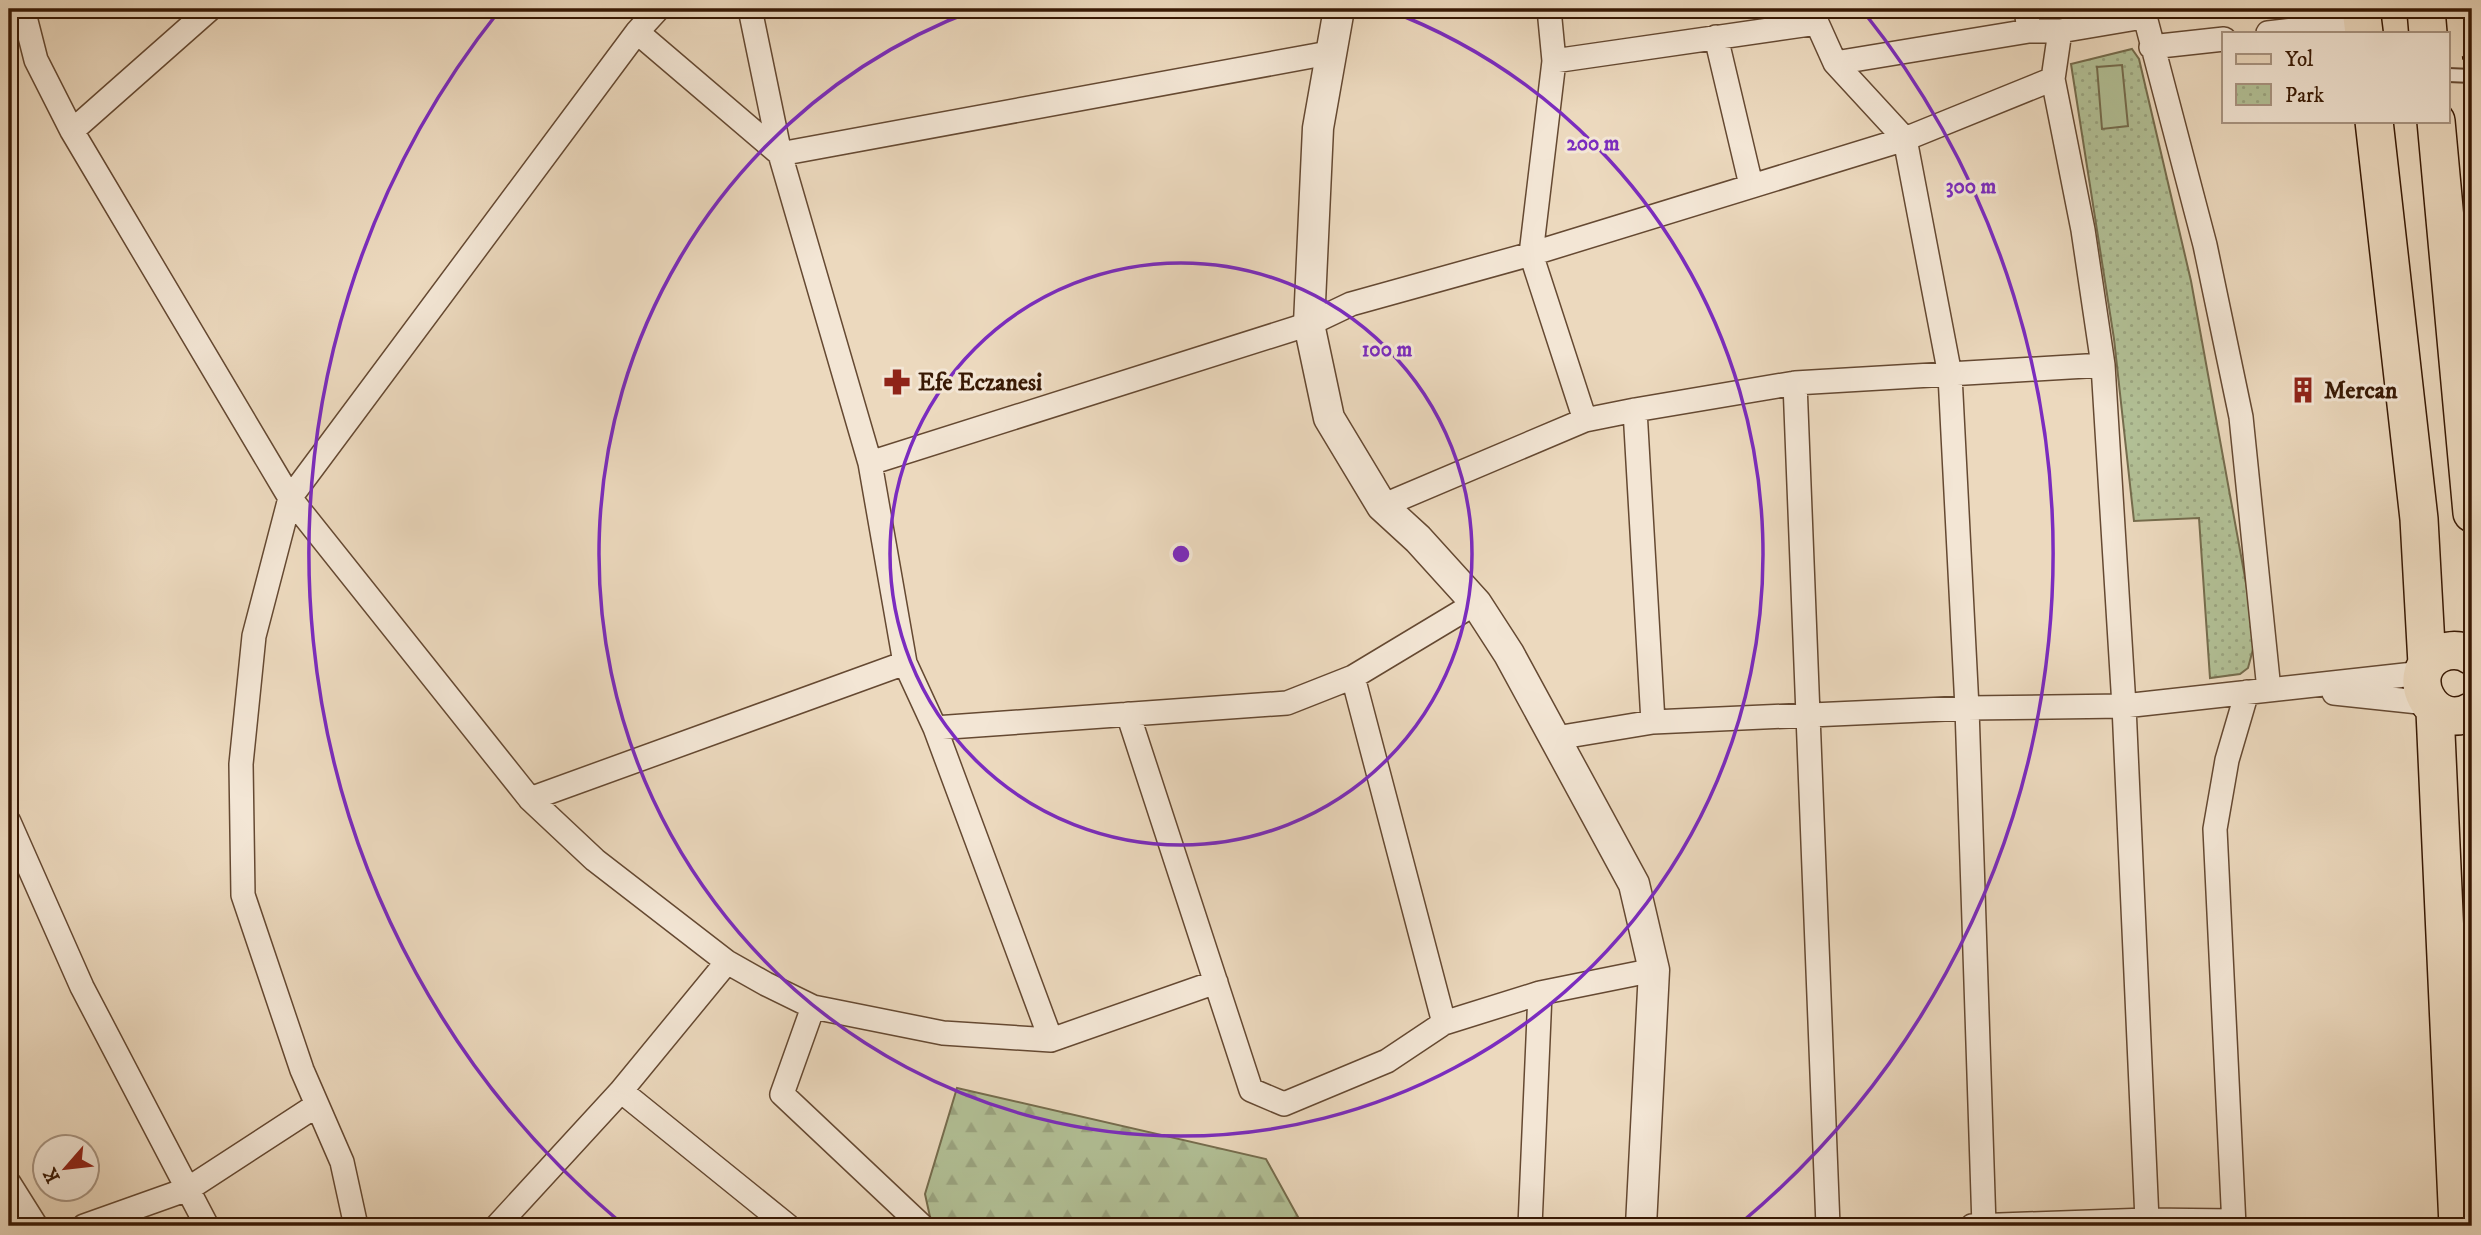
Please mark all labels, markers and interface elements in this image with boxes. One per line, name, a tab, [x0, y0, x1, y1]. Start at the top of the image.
legend	[2222, 32, 2450, 122]
text: Yol	[2285, 47, 2314, 73]
text: Park	[2285, 83, 2325, 109]
text: 200 m	[1566, 131, 1620, 157]
text: 300 m	[1946, 174, 1997, 200]
text: 100 m	[1362, 337, 1412, 363]
pharmacy icon: Efe Eczanesi	[882, 367, 912, 397]
place label: Efe Eczanesi	[918, 368, 1042, 398]
building icon: Mercan	[2288, 375, 2318, 405]
place label: Mercan	[2324, 376, 2398, 406]
centre of rings	[1169, 542, 1193, 566]
north arrow	[32, 1134, 102, 1204]
text: K	[39, 1163, 66, 1187]

